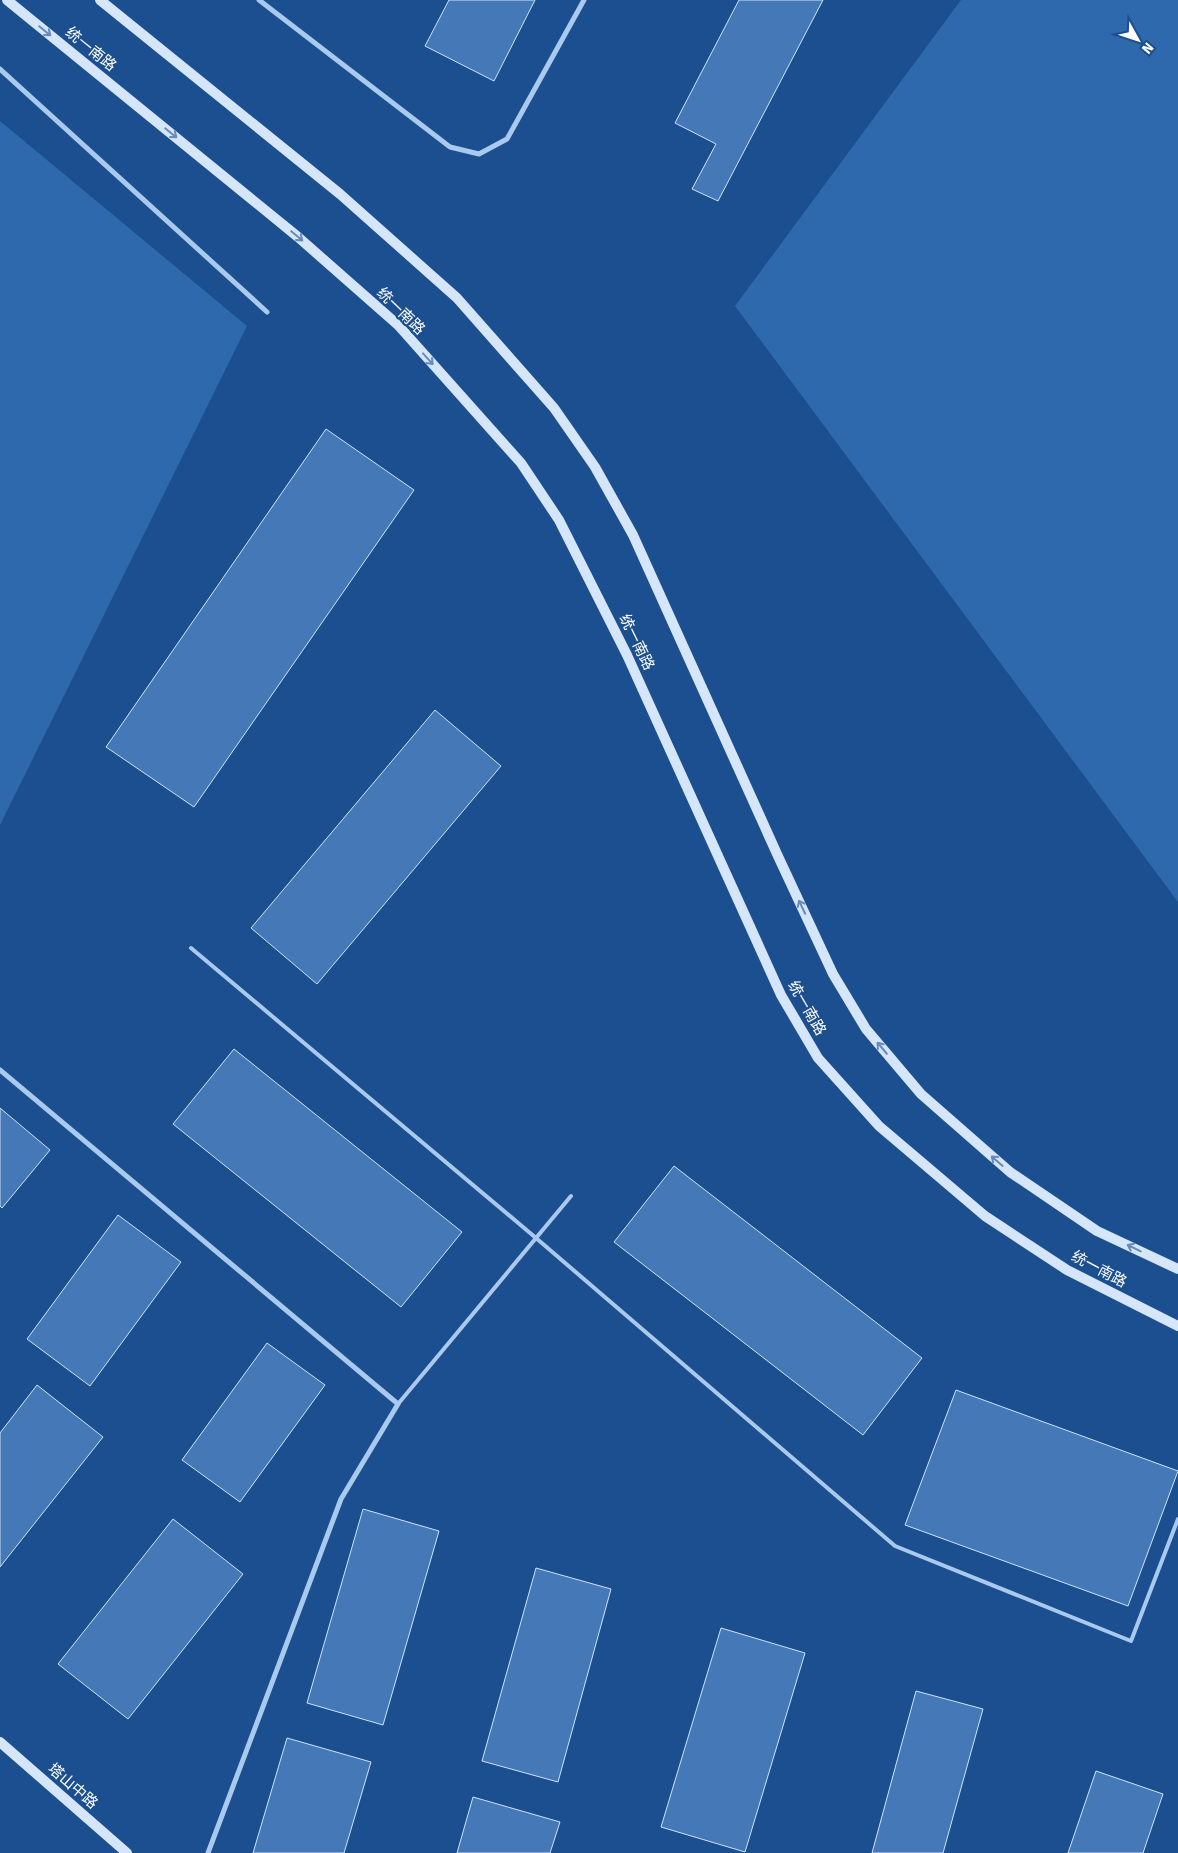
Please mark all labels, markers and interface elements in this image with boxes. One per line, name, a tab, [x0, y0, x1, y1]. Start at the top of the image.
north arrow	[1113, 15, 1163, 65]
street label: 统一南路	[62, 23, 120, 75]
one-way arrow	[38, 25, 51, 36]
text: N	[1138, 39, 1157, 57]
one-way arrow	[164, 128, 177, 139]
one-way arrow	[290, 230, 303, 242]
street label: 统一南路	[373, 284, 429, 338]
one-way arrow	[422, 352, 434, 365]
street label: 统一南路	[616, 611, 658, 673]
one-way arrow	[796, 900, 806, 915]
street label: 统一南路	[784, 978, 830, 1038]
one-way arrow	[876, 1041, 887, 1054]
one-way arrow	[991, 1155, 1004, 1167]
one-way arrow	[1127, 1243, 1142, 1252]
street label: 统一南路	[1068, 1247, 1130, 1291]
street label: 塔山中路	[44, 1760, 102, 1812]

